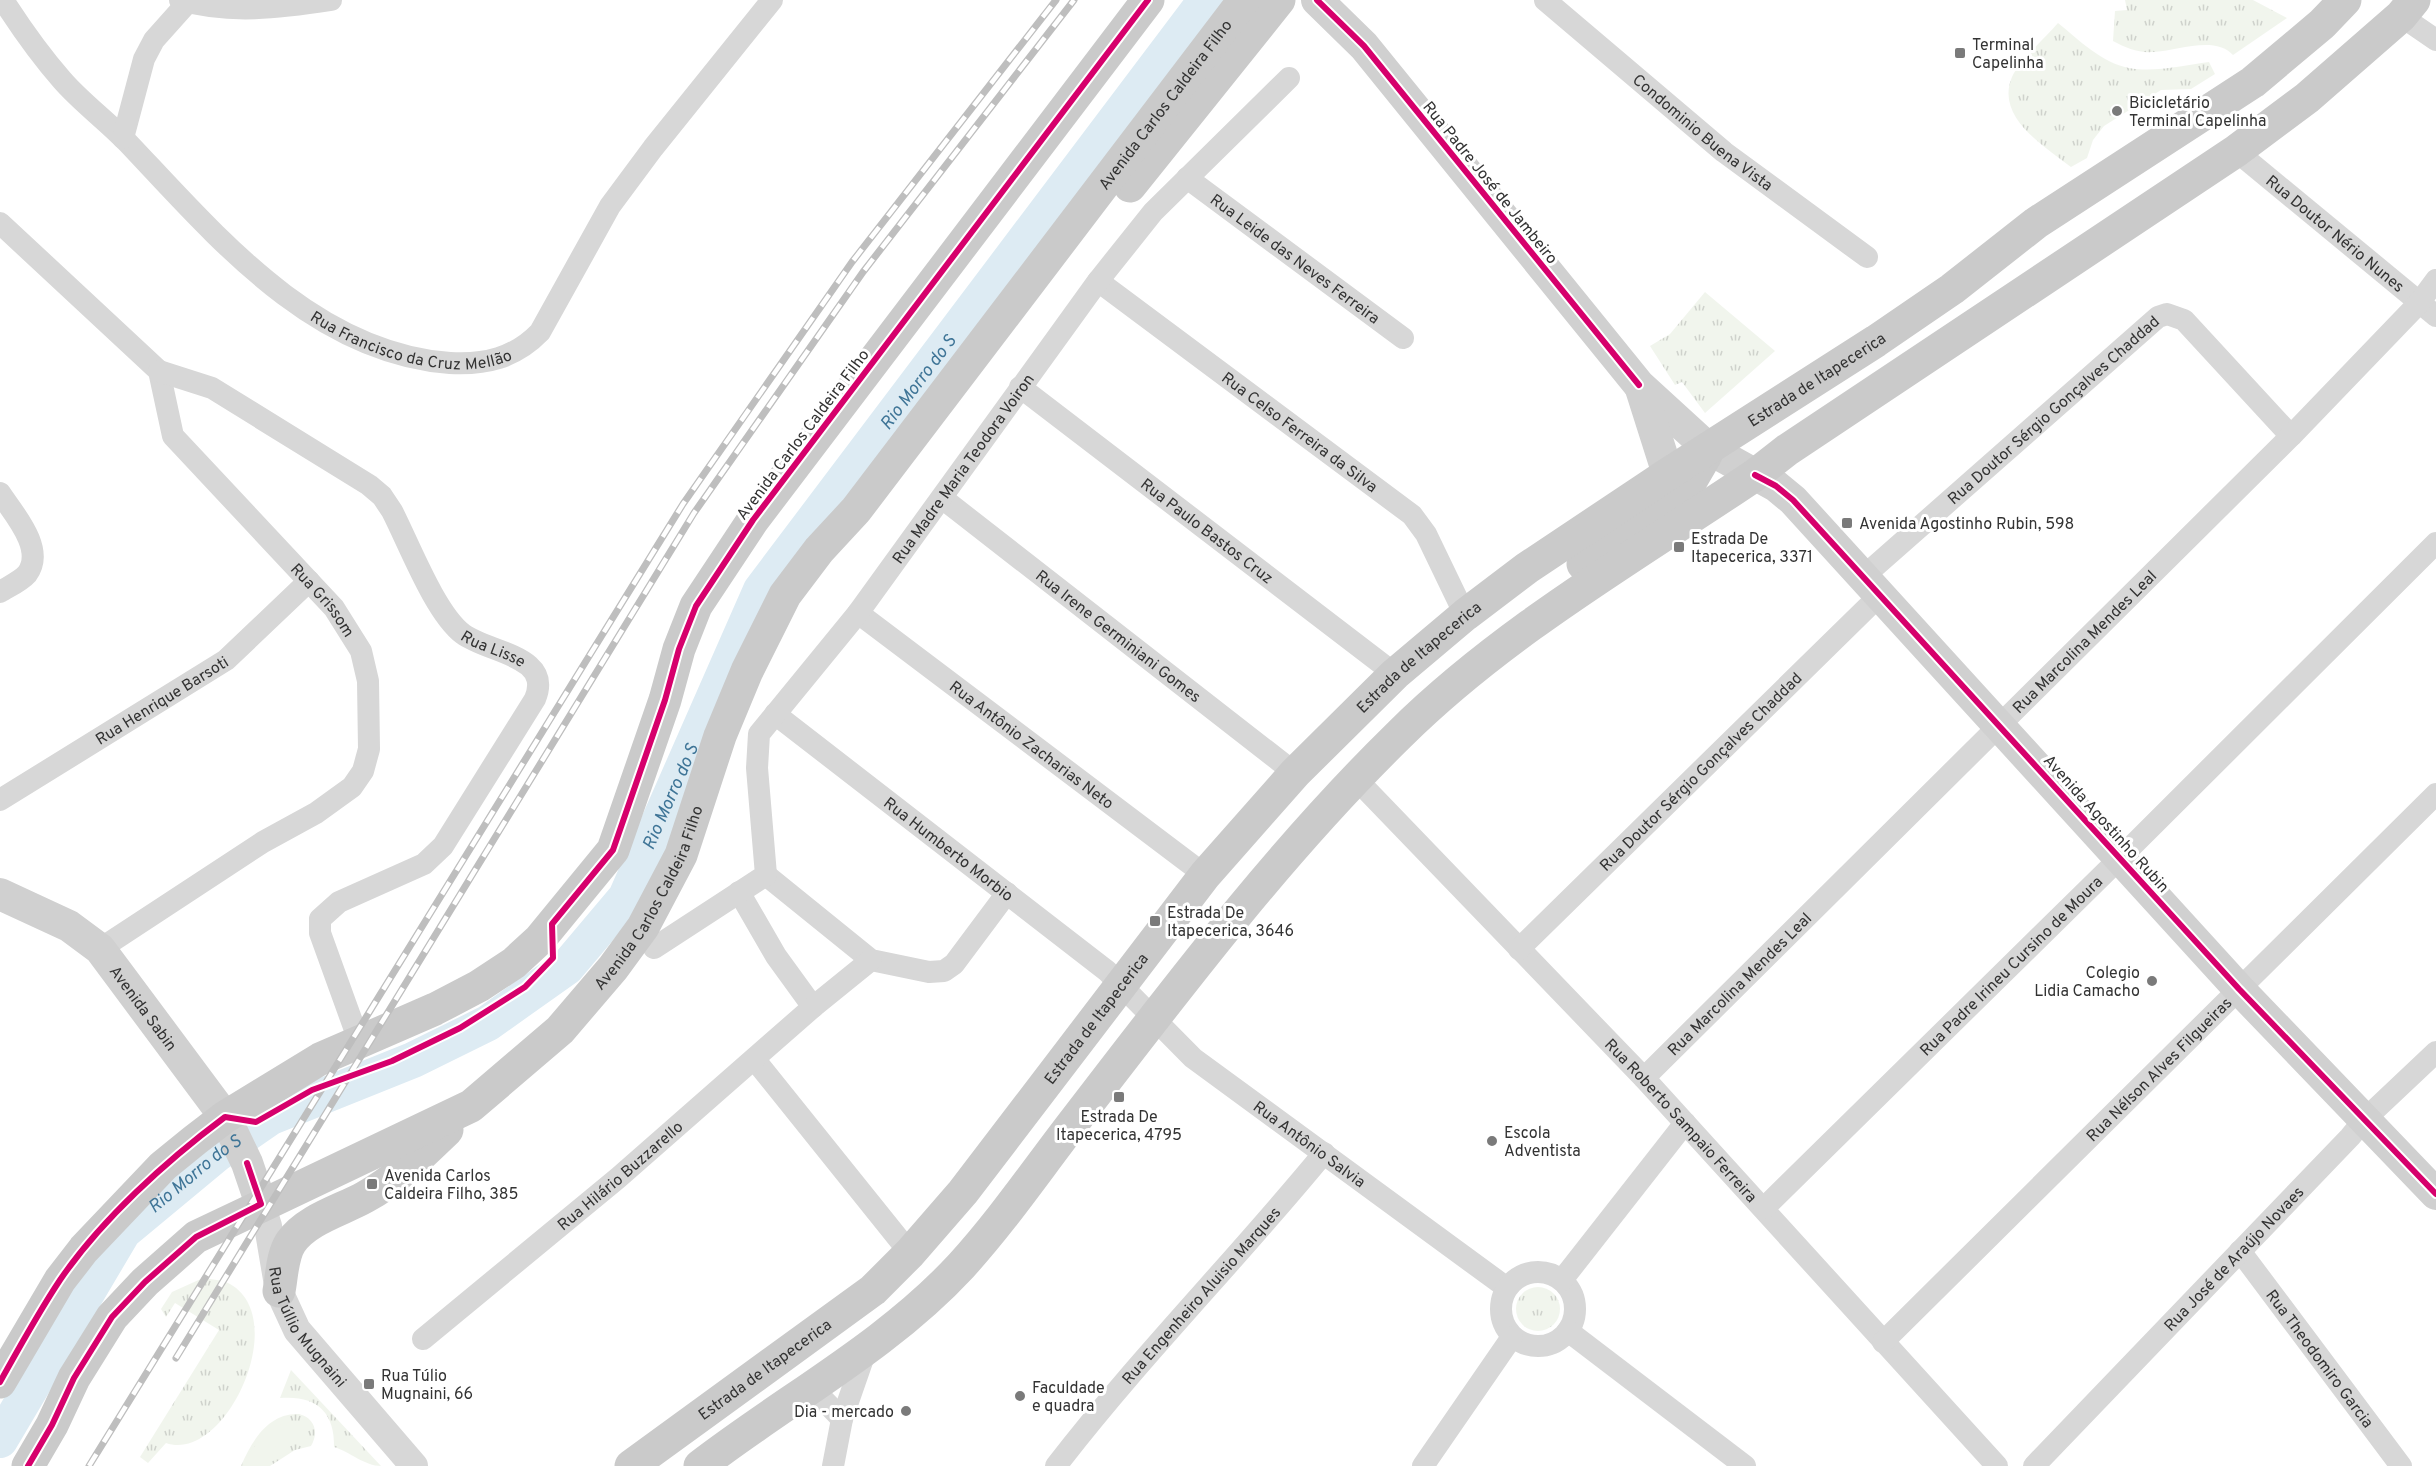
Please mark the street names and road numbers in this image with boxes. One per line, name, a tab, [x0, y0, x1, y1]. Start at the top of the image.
street label: Avenida Carlos Caldeira Filho	[1095, 16, 1237, 195]
street label: Condominio Buena Vista	[1628, 71, 1776, 196]
street label: Rua Padre José de Jambeiro	[1418, 98, 1561, 269]
street label: Rua Doutor Nério Nunes	[2261, 172, 2408, 298]
street label: Rua Leide das Neves Ferreira	[1205, 190, 1383, 329]
street label: Rua Francisco da Cruz Mellão	[306, 308, 515, 375]
street label: Rua Doutor Sérgio Gonçalves Chaddad	[1944, 312, 2165, 510]
street label: Estrada de Itapecerica	[1745, 329, 1890, 432]
street label: Avenida Carlos Caldeira Filho	[733, 346, 874, 525]
street label: Rua Celso Ferreira da Silva	[1217, 369, 1381, 498]
street label: Rua Madre Maria Teodora Voiron	[889, 371, 1040, 568]
street label: Rua Paulo Bastos Cruz	[1136, 475, 1276, 589]
street label: Rua Grissom	[285, 560, 358, 641]
street label: Rua Irene Germiniani Gomes	[1031, 567, 1204, 708]
street label: Rua Marcolina Mendes Leal	[2009, 567, 2162, 718]
street label: Estrada de Itapecerica	[1353, 598, 1486, 718]
street label: Rua Lisse	[456, 627, 529, 673]
street label: Rua Henrique Barsoti	[92, 653, 233, 750]
street label: Rua Doutor Sérgio Gonçalves Chaddad	[1596, 669, 1807, 876]
street label: Rua Antônio Zacharias Neto	[945, 677, 1117, 814]
street label: Avenida Agostinho Rubin	[2038, 751, 2173, 897]
street label: Rua Humberto Morbio	[879, 794, 1017, 907]
street label: Avenida Carlos Caldeira Filho	[591, 803, 709, 995]
street label: Rua Padre Irineu Cursino de Moura	[1917, 873, 2108, 1061]
street label: Rua Marcolina Mendes Leal	[1664, 909, 1817, 1061]
street label: Estrada de Itapecerica	[1041, 950, 1154, 1089]
street label: Avenida Sabin	[104, 962, 180, 1056]
street label: Rua Nélson Alves Filgueiras	[2083, 994, 2237, 1147]
street label: Rua Roberto Sampaio Ferreira	[1599, 1035, 1760, 1208]
street label: Rua Antônio Salvia	[1249, 1097, 1369, 1193]
street label: Rua Hilário Buzzarello	[554, 1118, 688, 1236]
street label: Rua José de Araújo Novaes	[2161, 1183, 2309, 1336]
street label: Rua Engenheiro Aluisio Marques	[1119, 1204, 1286, 1389]
street label: Rua Túllio Mugnaini	[263, 1265, 350, 1392]
street label: Rua Theodomiro Garcia	[2260, 1286, 2377, 1433]
street label: Estrada de Itapecerica	[695, 1315, 836, 1426]

